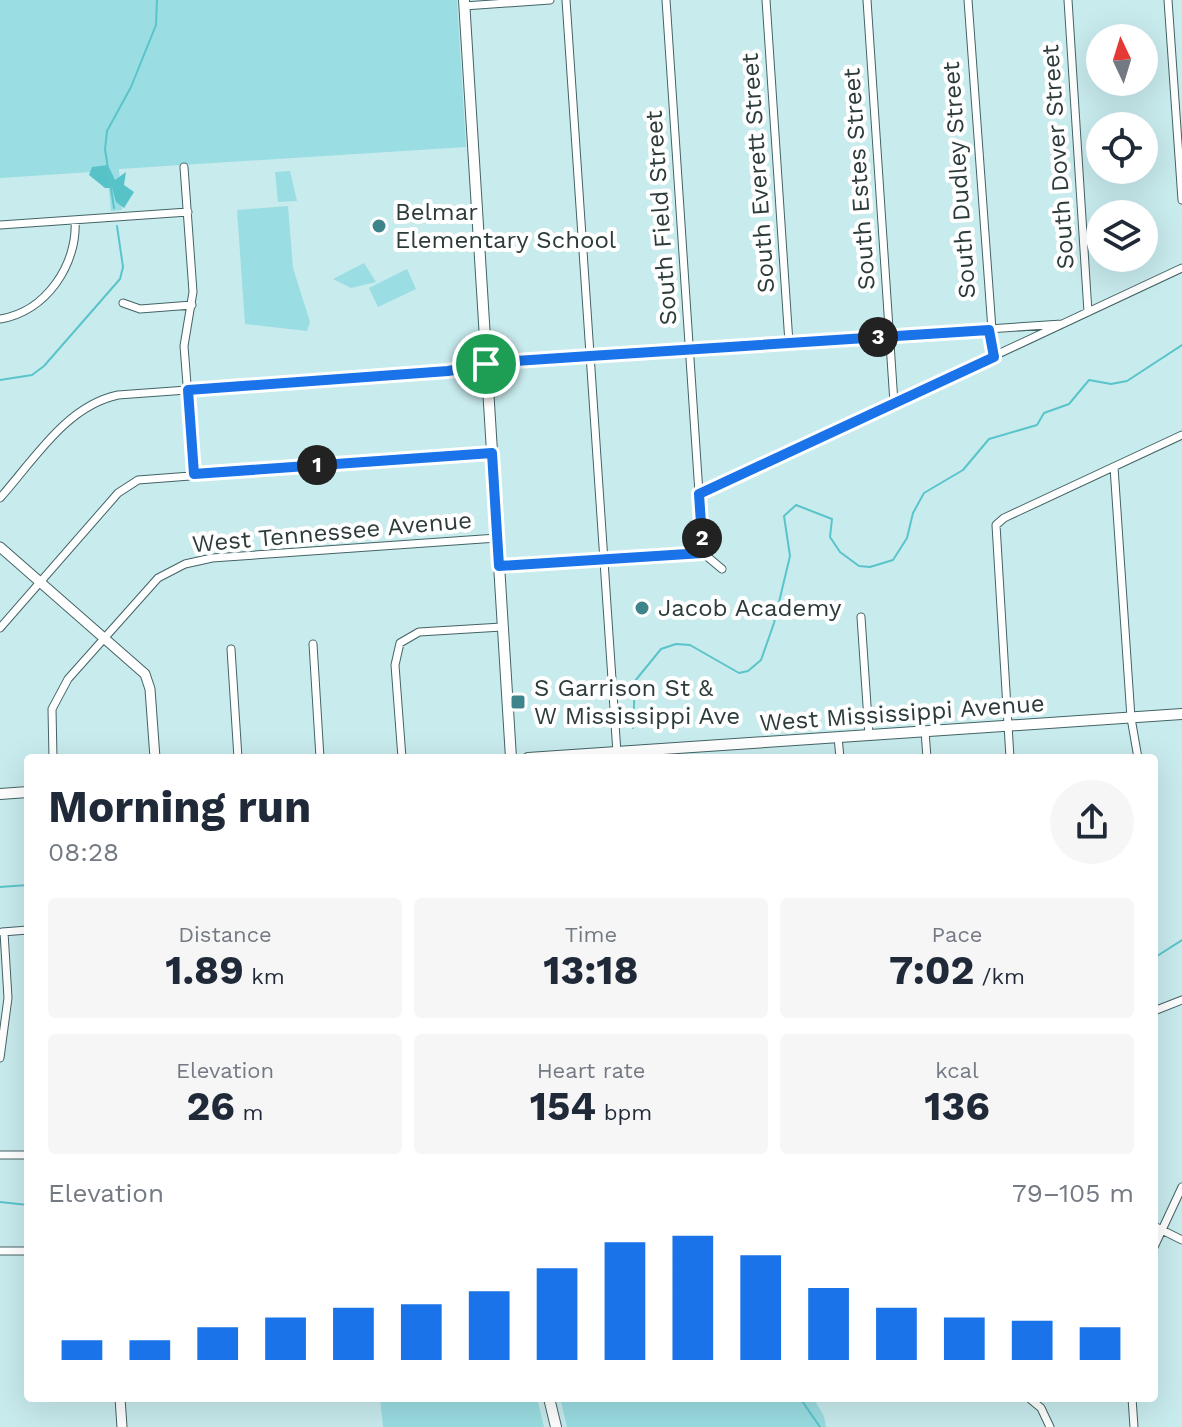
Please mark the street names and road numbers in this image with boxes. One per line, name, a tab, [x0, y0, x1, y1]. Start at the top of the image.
street label: South Dover Street	[1036, 44, 1080, 270]
street label: South Everett Street	[736, 52, 780, 294]
street label: South Dudley Street	[937, 60, 981, 300]
street label: South Estes Street	[837, 67, 881, 291]
street label: South Field Street	[640, 110, 682, 326]
street label: West Tennessee Avenue	[191, 506, 473, 558]
street label: West Mississippi Avenue	[758, 689, 1046, 737]

